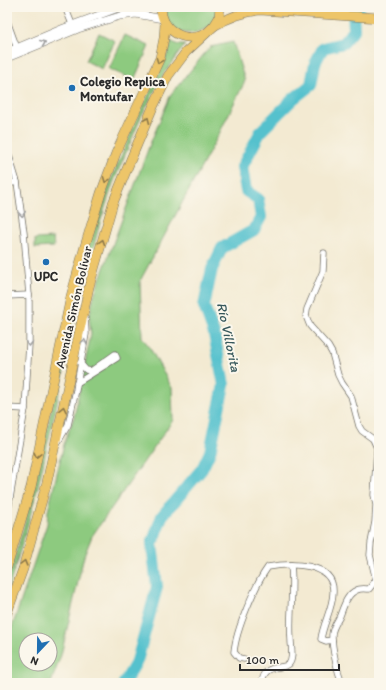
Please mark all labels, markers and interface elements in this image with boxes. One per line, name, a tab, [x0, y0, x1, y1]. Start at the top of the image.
one-way arrow	[40, 40, 47, 48]
one-way arrow	[155, 58, 163, 65]
place label: Colegio Replica Montufar	[80, 74, 165, 104]
marker: Colegio Replica Montufar	[67, 83, 77, 93]
one-way arrow	[143, 117, 151, 124]
one-way arrow	[103, 177, 111, 184]
one-way arrow	[17, 211, 26, 217]
one-way arrow	[97, 239, 106, 246]
street label: Avenida Simón Bolívar	[52, 244, 95, 370]
marker: UPC	[41, 257, 51, 267]
place label: UPC	[34, 269, 59, 284]
water label: Río Villorita	[213, 301, 244, 374]
one-way arrow	[80, 339, 88, 345]
one-way arrow	[25, 341, 33, 347]
one-way arrow	[59, 406, 67, 413]
one-way arrow	[34, 452, 42, 459]
one-way arrow	[20, 559, 28, 566]
north arrow	[18, 632, 58, 672]
scale bar	[240, 646, 339, 672]
text: N	[29, 653, 40, 668]
text: 100 m	[246, 653, 279, 667]

